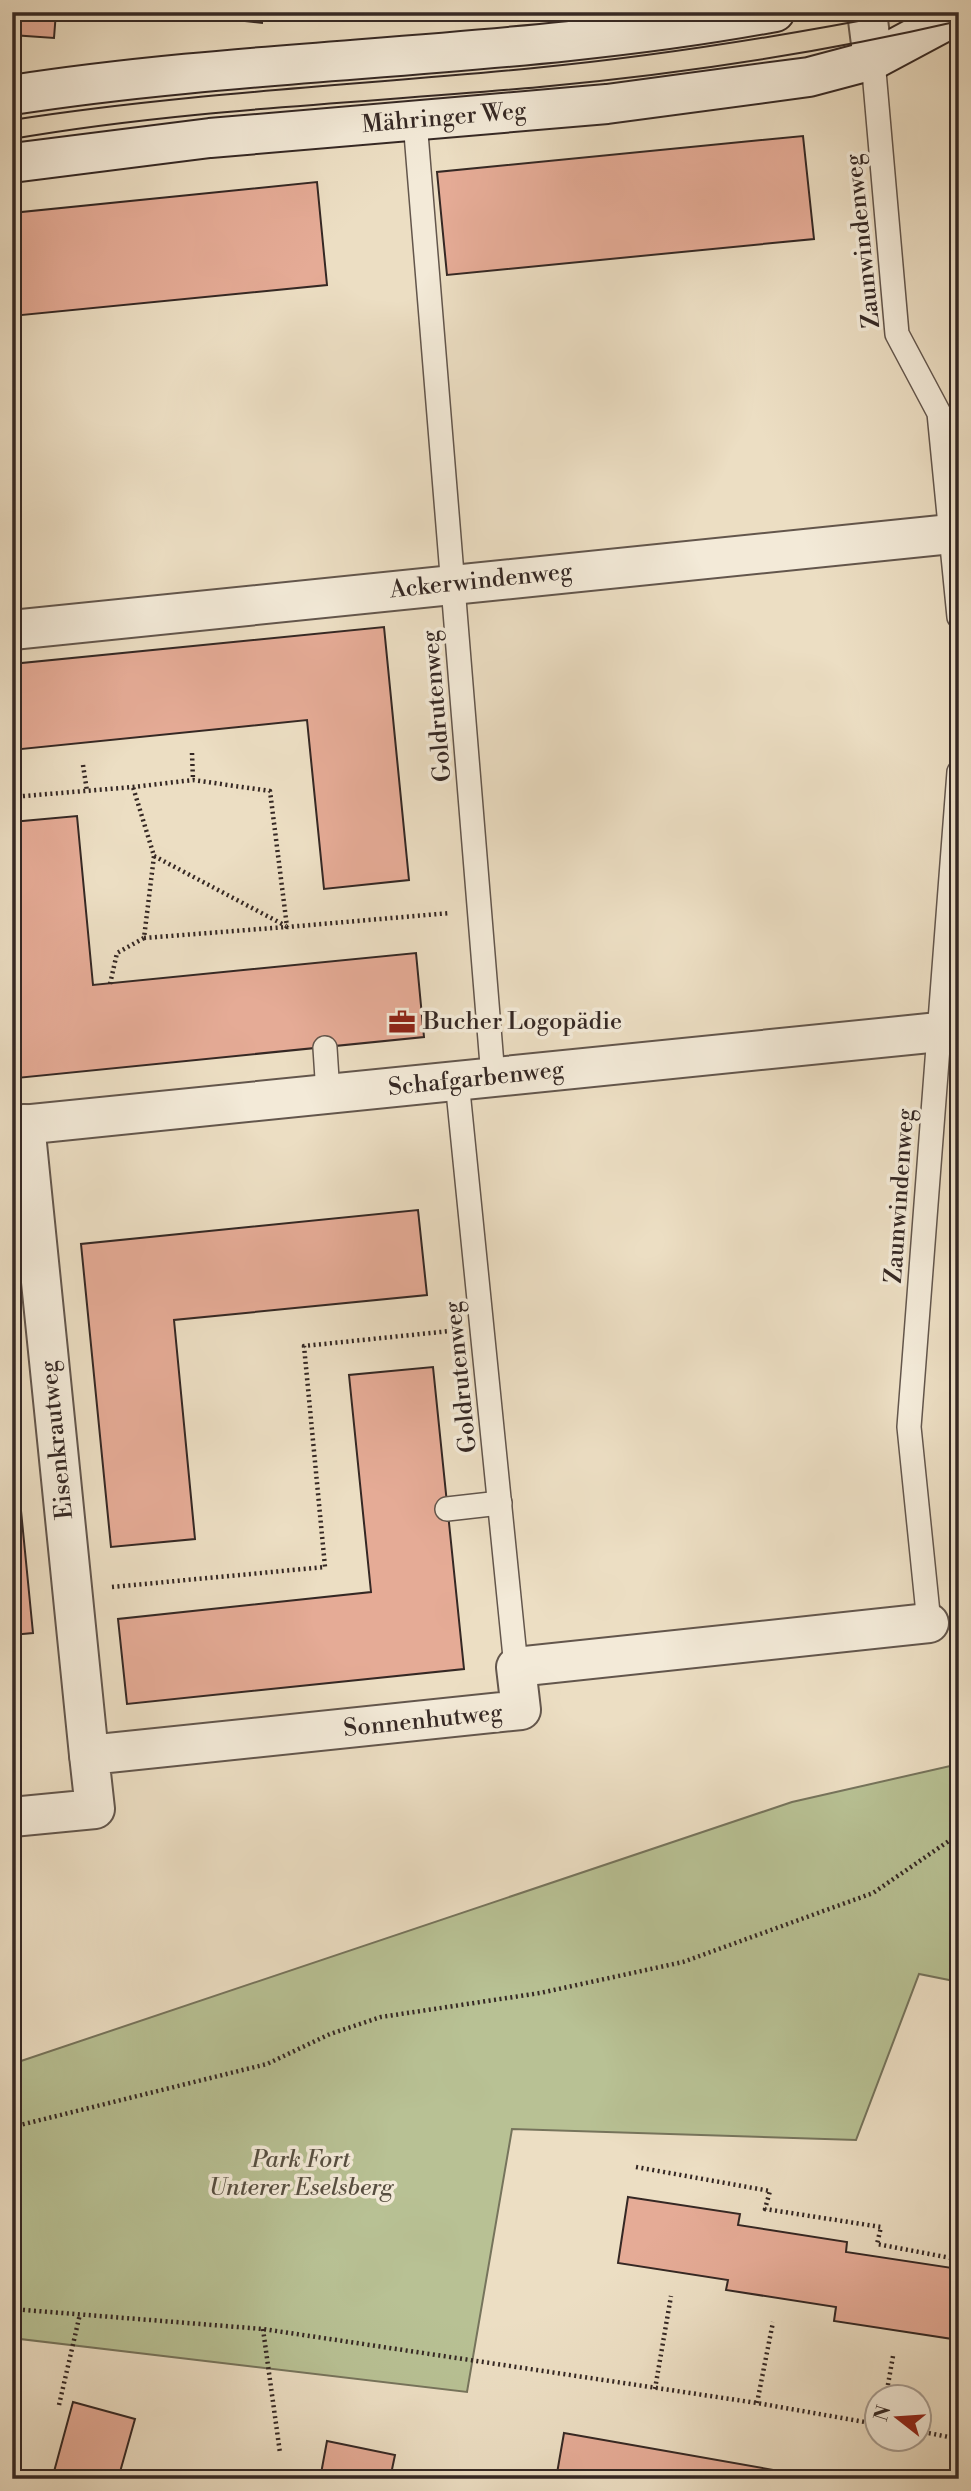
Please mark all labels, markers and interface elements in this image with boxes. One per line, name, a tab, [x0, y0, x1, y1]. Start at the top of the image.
street label: Mähringer Weg	[360, 96, 528, 140]
street label: Zaunwindenweg	[839, 152, 887, 330]
street label: Ackerwindenweg	[387, 556, 574, 606]
street label: Goldrutenweg	[415, 628, 459, 783]
office icon: Bucher Logopädie	[387, 1007, 417, 1037]
place label: Bucher Logopädie	[422, 1007, 622, 1037]
street label: Schafgarbenweg	[387, 1055, 566, 1103]
street label: Zaunwindenweg	[879, 1107, 921, 1285]
street label: Goldrutenweg	[438, 1299, 484, 1454]
street label: Eisenkrautweg	[34, 1359, 80, 1521]
street label: Sonnenhutweg	[342, 1698, 505, 1744]
park label: Park Fort Unterer Eselsberg	[209, 2145, 395, 2203]
north arrow	[862, 2382, 932, 2452]
text: N	[869, 2403, 896, 2424]

